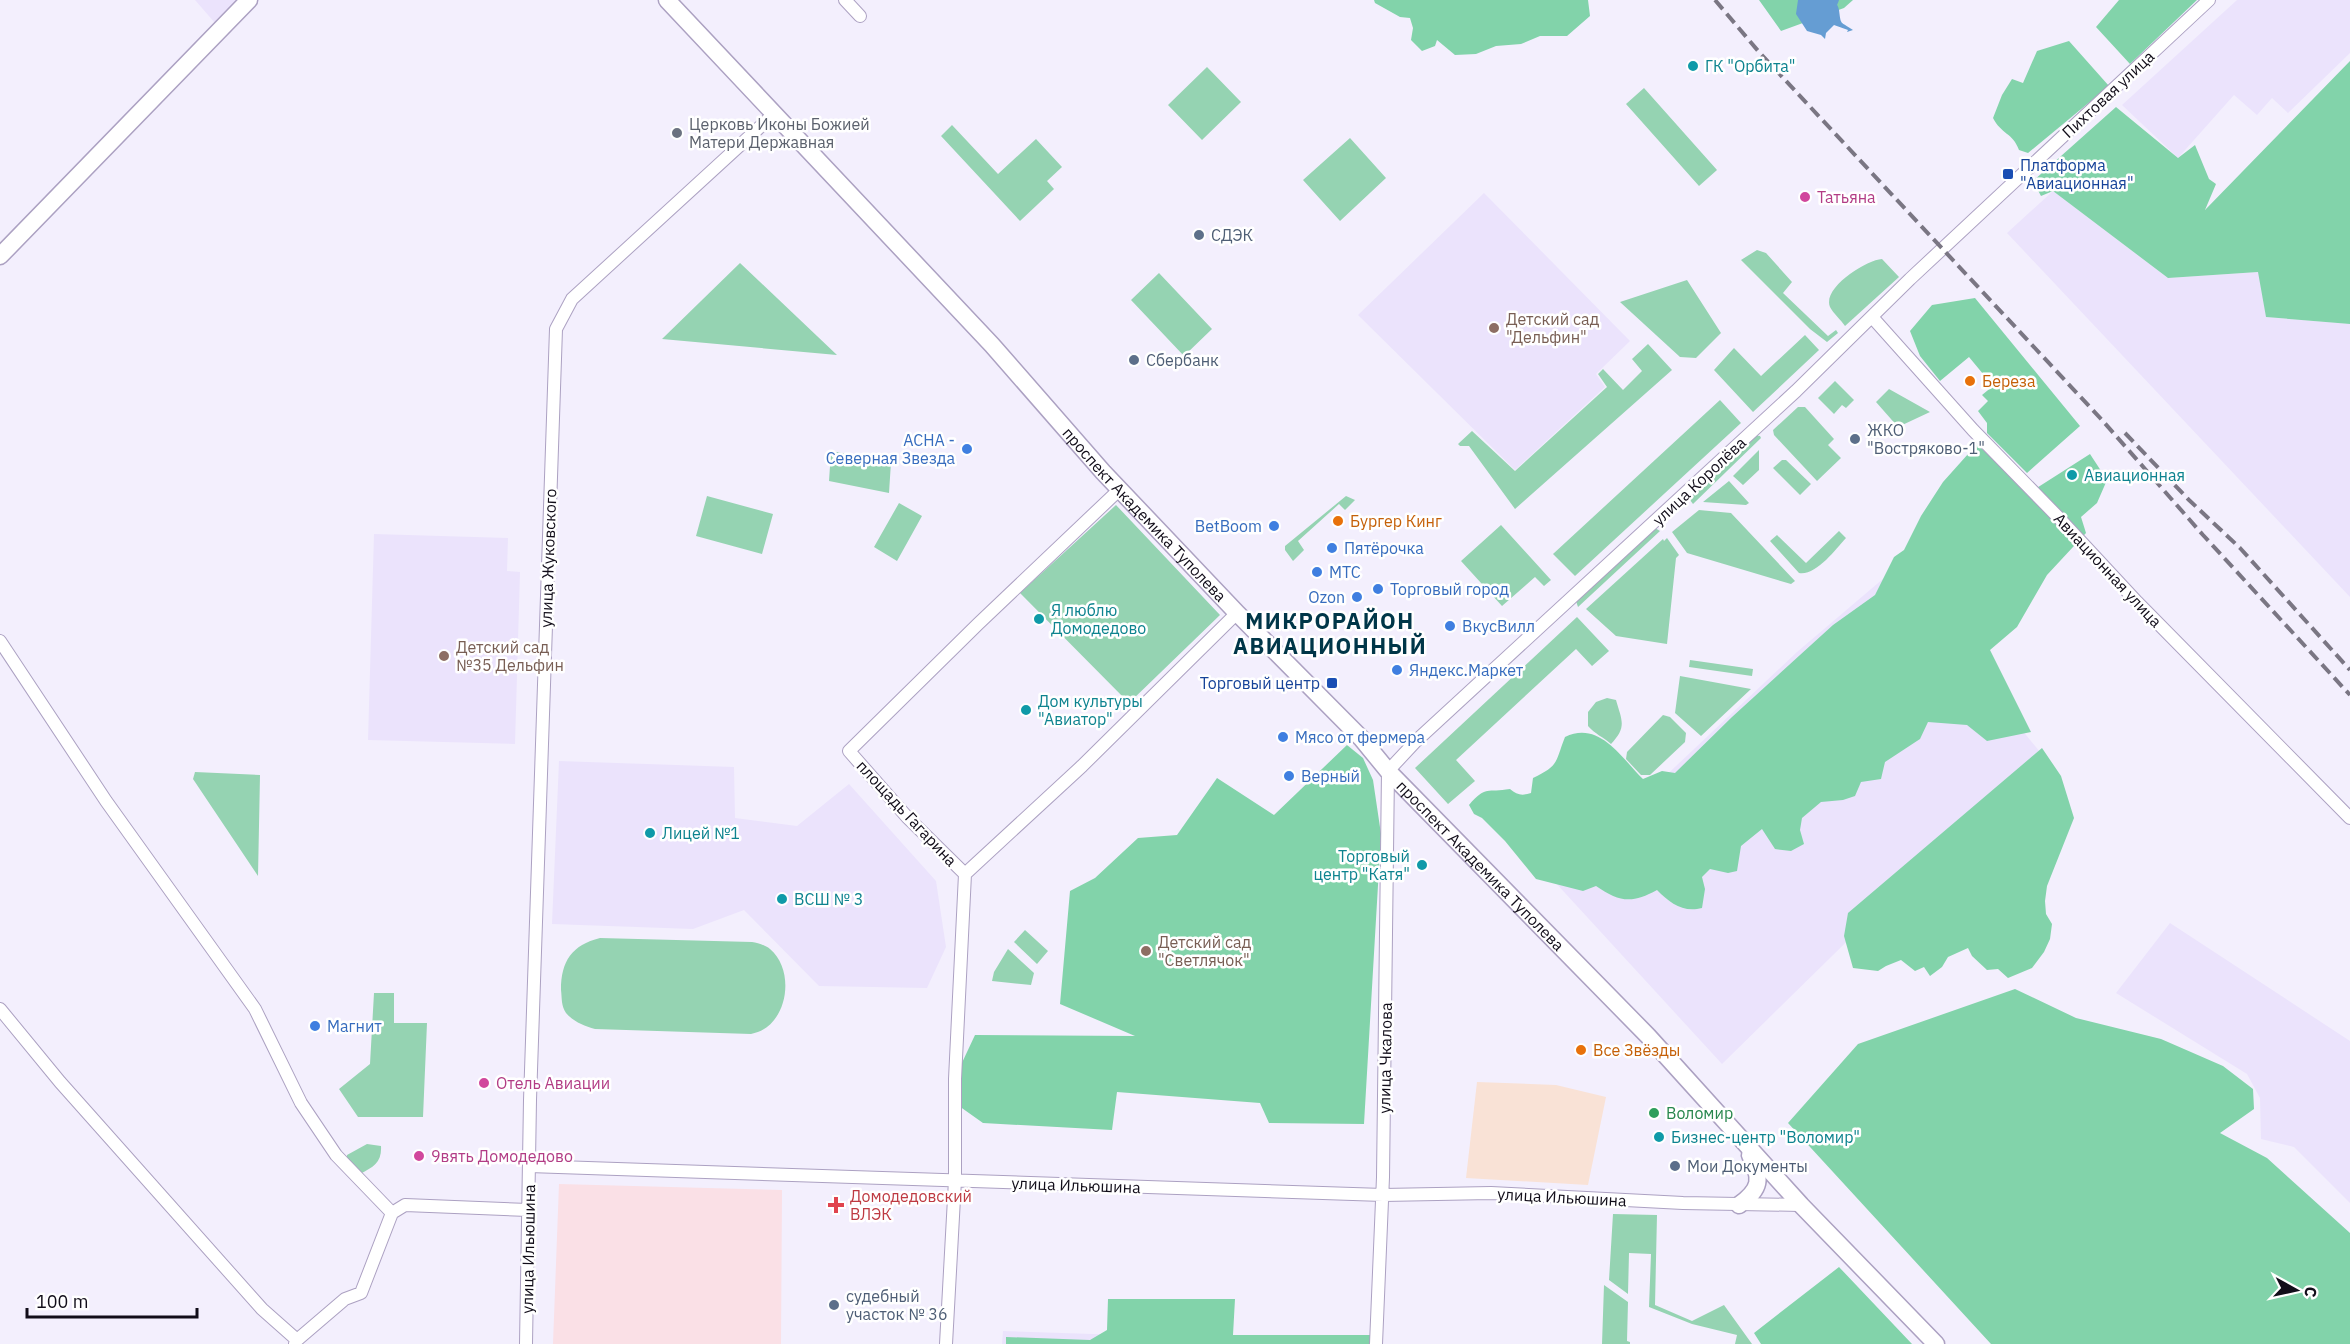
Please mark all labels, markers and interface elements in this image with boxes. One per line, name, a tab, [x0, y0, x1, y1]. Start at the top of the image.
street label: Пихтовая улица	[2058, 46, 2159, 142]
place label: ГК "Орбита"	[1705, 56, 1795, 76]
marker: ГК "Орбита"	[1686, 59, 1700, 73]
place label: Церковь Иконы Божией Матери Державная	[689, 114, 870, 152]
marker: Церковь Иконы Божией Матери Державная	[670, 126, 684, 140]
place label: Платформа "Авиационная"	[2020, 155, 2134, 193]
marker: Платформа "Авиационная"	[2001, 167, 2015, 181]
place label: Татьяна	[1817, 187, 1876, 207]
marker: Татьяна	[1798, 190, 1812, 204]
place label: СДЭК	[1211, 225, 1253, 245]
marker: СДЭК	[1192, 228, 1206, 242]
place label: Детский сад "Дельфин"	[1506, 309, 1600, 347]
marker: Детский сад "Дельфин"	[1487, 321, 1501, 335]
place label: Сбербанк	[1146, 350, 1219, 370]
marker: Сбербанк	[1127, 353, 1141, 367]
place label: Береза	[1982, 371, 2036, 391]
marker: Береза	[1963, 374, 1977, 388]
place label: ЖКО "Востряково-1"	[1867, 420, 1985, 458]
street label: проспект Академика Туполева	[1058, 423, 1231, 606]
place label: АСНА - Северная Звезда	[826, 430, 955, 468]
street label: улица Королёва	[1648, 432, 1750, 529]
marker: ЖКО "Востряково-1"	[1848, 432, 1862, 446]
marker: АСНА - Северная Звезда	[960, 442, 974, 456]
place label: Авиационная	[2084, 465, 2185, 485]
marker: Авиационная	[2065, 468, 2079, 482]
street label: улица Жуковского	[536, 488, 560, 628]
street label: Авиационная улица	[2050, 509, 2166, 632]
place label: Бургер Кинг	[1350, 511, 1442, 531]
marker: Бургер Кинг	[1331, 514, 1345, 528]
place label: BetBoom	[1195, 516, 1262, 536]
marker: BetBoom	[1267, 519, 1281, 533]
place label: Пятёрочка	[1344, 538, 1424, 558]
marker: Пятёрочка	[1325, 541, 1339, 555]
place label: МТС	[1329, 562, 1361, 582]
marker: МТС	[1310, 565, 1324, 579]
place label: Торговый город	[1390, 579, 1509, 599]
marker: Торговый город	[1371, 582, 1385, 596]
place label: Ozon	[1308, 587, 1345, 607]
marker: Ozon	[1350, 590, 1364, 604]
place label: Я люблю Домодедово	[1051, 600, 1146, 638]
district label: МИКРОРАЙОН АВИАЦИОННЫЙ	[1233, 606, 1427, 660]
marker: Я люблю Домодедово	[1032, 612, 1046, 626]
place label: ВкусВилл	[1462, 616, 1535, 636]
marker: ВкусВилл	[1443, 619, 1457, 633]
place label: Детский сад №35 Дельфин	[456, 637, 564, 675]
marker: Детский сад №35 Дельфин	[437, 649, 451, 663]
place label: Яндекс.Маркет	[1409, 660, 1524, 680]
marker: Яндекс.Маркет	[1390, 663, 1404, 677]
place label: Торговый центр	[1200, 673, 1320, 693]
marker: Торговый центр	[1325, 676, 1339, 690]
place label: Дом культуры "Авиатор"	[1038, 691, 1143, 729]
marker: Дом культуры "Авиатор"	[1019, 703, 1033, 717]
place label: Мясо от фермера	[1295, 727, 1426, 747]
marker: Мясо от фермера	[1276, 730, 1290, 744]
street label: площадь Гагарина	[853, 756, 962, 871]
place label: Верный	[1301, 766, 1360, 786]
marker: Верный	[1282, 769, 1296, 783]
street label: проспект Академика Туполева	[1392, 776, 1569, 955]
place label: Лицей №1	[662, 823, 740, 843]
marker: Лицей №1	[643, 826, 657, 840]
place label: Торговый центр "Катя"	[1313, 846, 1410, 884]
marker: Торговый центр "Катя"	[1415, 858, 1429, 872]
place label: ВСШ № 3	[794, 889, 863, 909]
marker: ВСШ № 3	[775, 892, 789, 906]
place label: Детский сад "Светлячок"	[1158, 932, 1252, 970]
marker: Детский сад "Светлячок"	[1139, 944, 1153, 958]
street label: улица Чкалова	[1374, 1002, 1396, 1114]
place label: Магнит	[327, 1016, 382, 1036]
marker: Магнит	[308, 1019, 322, 1033]
place label: Все Звёзды	[1593, 1040, 1680, 1060]
marker: Все Звёзды	[1574, 1043, 1588, 1057]
place label: Отель Авиации	[496, 1073, 610, 1093]
marker: Отель Авиации	[477, 1076, 491, 1090]
place label: Воломир	[1666, 1103, 1733, 1123]
marker: Воломир	[1647, 1106, 1661, 1120]
place label: Бизнес-центр "Воломир"	[1671, 1127, 1860, 1147]
marker: Бизнес-центр "Воломир"	[1652, 1130, 1666, 1144]
place label: 9вять Домодедово	[431, 1146, 573, 1166]
marker: 9вять Домодедово	[412, 1149, 426, 1163]
place label: Мои Документы	[1687, 1156, 1808, 1176]
marker: Мои Документы	[1668, 1159, 1682, 1173]
street label: улица Ильюшина	[1011, 1173, 1141, 1197]
street label: улица Ильюшина	[517, 1184, 539, 1314]
street label: улица Ильюшина	[1497, 1184, 1628, 1210]
place label: Домодедовский ВЛЭК	[850, 1186, 972, 1224]
marker: Домодедовский ВЛЭК	[827, 1196, 845, 1214]
north arrow	[2266, 1260, 2326, 1320]
scale bar	[27, 1281, 196, 1319]
place label: судебный участок № 36	[846, 1286, 948, 1324]
text: С	[2300, 1286, 2321, 1299]
text: 100 m	[36, 1290, 88, 1313]
marker: судебный участок № 36	[827, 1298, 841, 1312]

